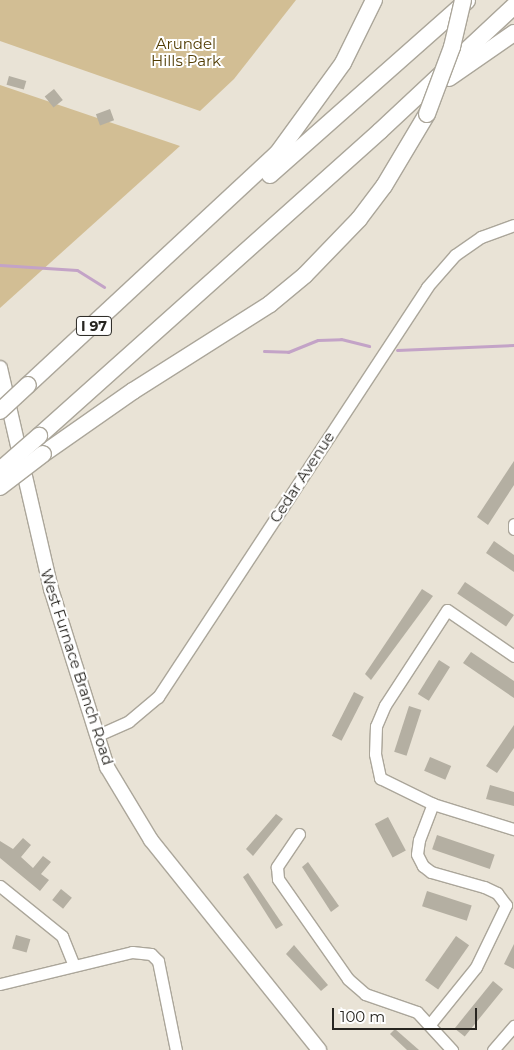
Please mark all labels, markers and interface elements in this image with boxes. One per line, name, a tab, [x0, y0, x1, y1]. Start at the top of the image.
park label: Arundel Hills Park	[151, 34, 221, 69]
road number: I 97	[75, 314, 113, 338]
street label: Cedar Avenue	[266, 428, 338, 526]
street label: West Furnace Branch Road	[37, 567, 117, 767]
scale bar	[334, 998, 479, 1030]
text: 100 m	[340, 1007, 385, 1026]

